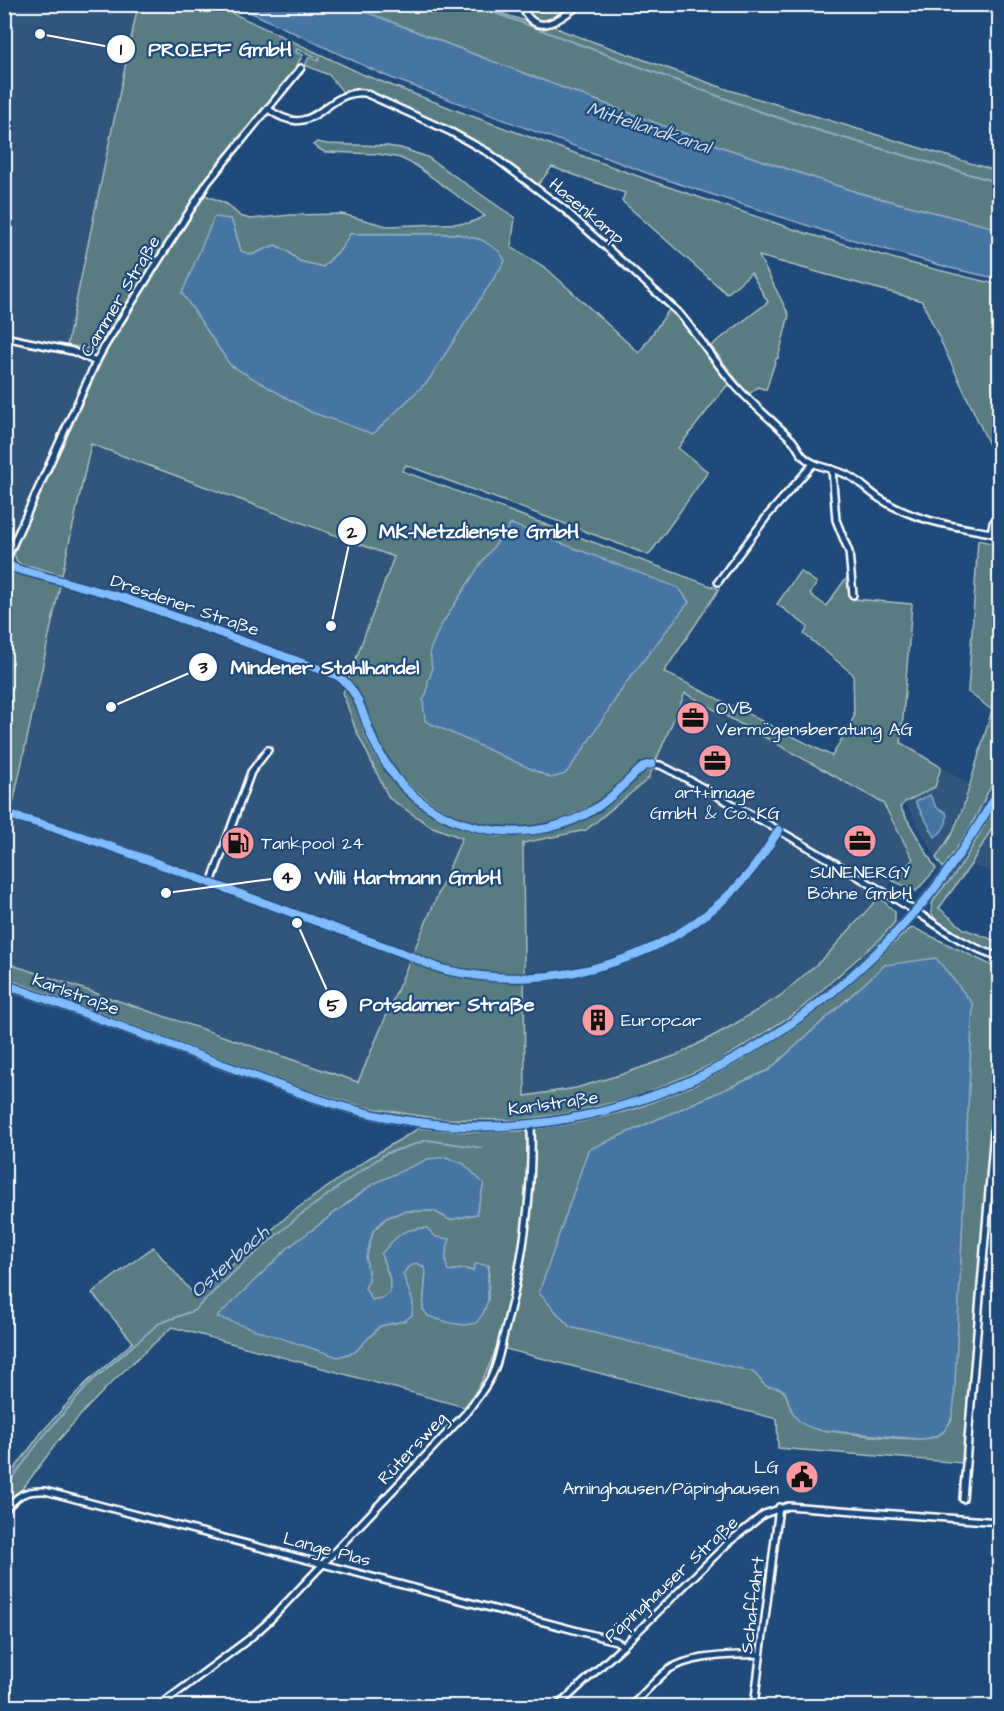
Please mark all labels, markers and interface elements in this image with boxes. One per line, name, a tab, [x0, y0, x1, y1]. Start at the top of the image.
callout: PRO.EFF GmbH	[106, 30, 303, 68]
text: PRO.EFF GmbH	[148, 36, 292, 64]
text: 1	[120, 37, 123, 62]
water label: Mittellandkanal	[583, 95, 717, 162]
street label: Hasenkamp	[543, 172, 630, 251]
street label: Cammer Straße	[74, 231, 167, 362]
callout: MK-Netzdienste GmbH	[337, 512, 591, 550]
text: MK-Netzdienste GmbH	[379, 518, 579, 546]
text: 2	[346, 520, 358, 545]
street label: Dresdener Straße	[107, 568, 263, 643]
callout: Mindener Stahlhandel	[188, 648, 431, 686]
text: Mindener Stahlhandel	[231, 654, 419, 682]
text: 3	[197, 655, 208, 680]
place label: OVB Vermögensberatung AG	[716, 696, 914, 743]
office icon: OVB Vermögensberatung AG	[675, 700, 711, 736]
office icon: art+image GmbH & Co. KG	[697, 743, 733, 779]
place label: art+image GmbH & Co. KG	[650, 780, 780, 826]
office icon: SUNENERGY Böhne GmbH	[842, 823, 878, 859]
fuel station icon: Tankpool 24	[220, 825, 256, 861]
place label: Tankpool 24	[261, 831, 364, 856]
callout: Willi Hartmann GmbH	[272, 858, 513, 896]
place label: SUNENERGY Böhne GmbH	[807, 860, 913, 906]
text: Willi Hartmann GmbH	[313, 864, 502, 892]
text: 4	[281, 865, 294, 890]
street label: Karlstraße	[29, 967, 123, 1022]
callout: Potsdamer Straße	[318, 985, 547, 1023]
text: Potsdamer Straße	[359, 991, 535, 1019]
text: 5	[327, 993, 340, 1018]
building icon: Europcar	[580, 1002, 616, 1038]
place label: Europcar	[621, 1008, 701, 1033]
street label: Karlstraße	[506, 1085, 600, 1122]
water label: Osterbach	[184, 1218, 276, 1305]
street label: Rütersweg	[372, 1406, 453, 1491]
place label: LG Aminghausen/Päpinghausen	[563, 1455, 780, 1502]
public building icon: LG Aminghausen/Päpinghausen	[784, 1459, 820, 1495]
street label: Päpinghauser Straße	[599, 1510, 745, 1649]
street label: Lange Plas	[280, 1526, 373, 1574]
street label: Schaffahrt	[734, 1554, 771, 1655]

